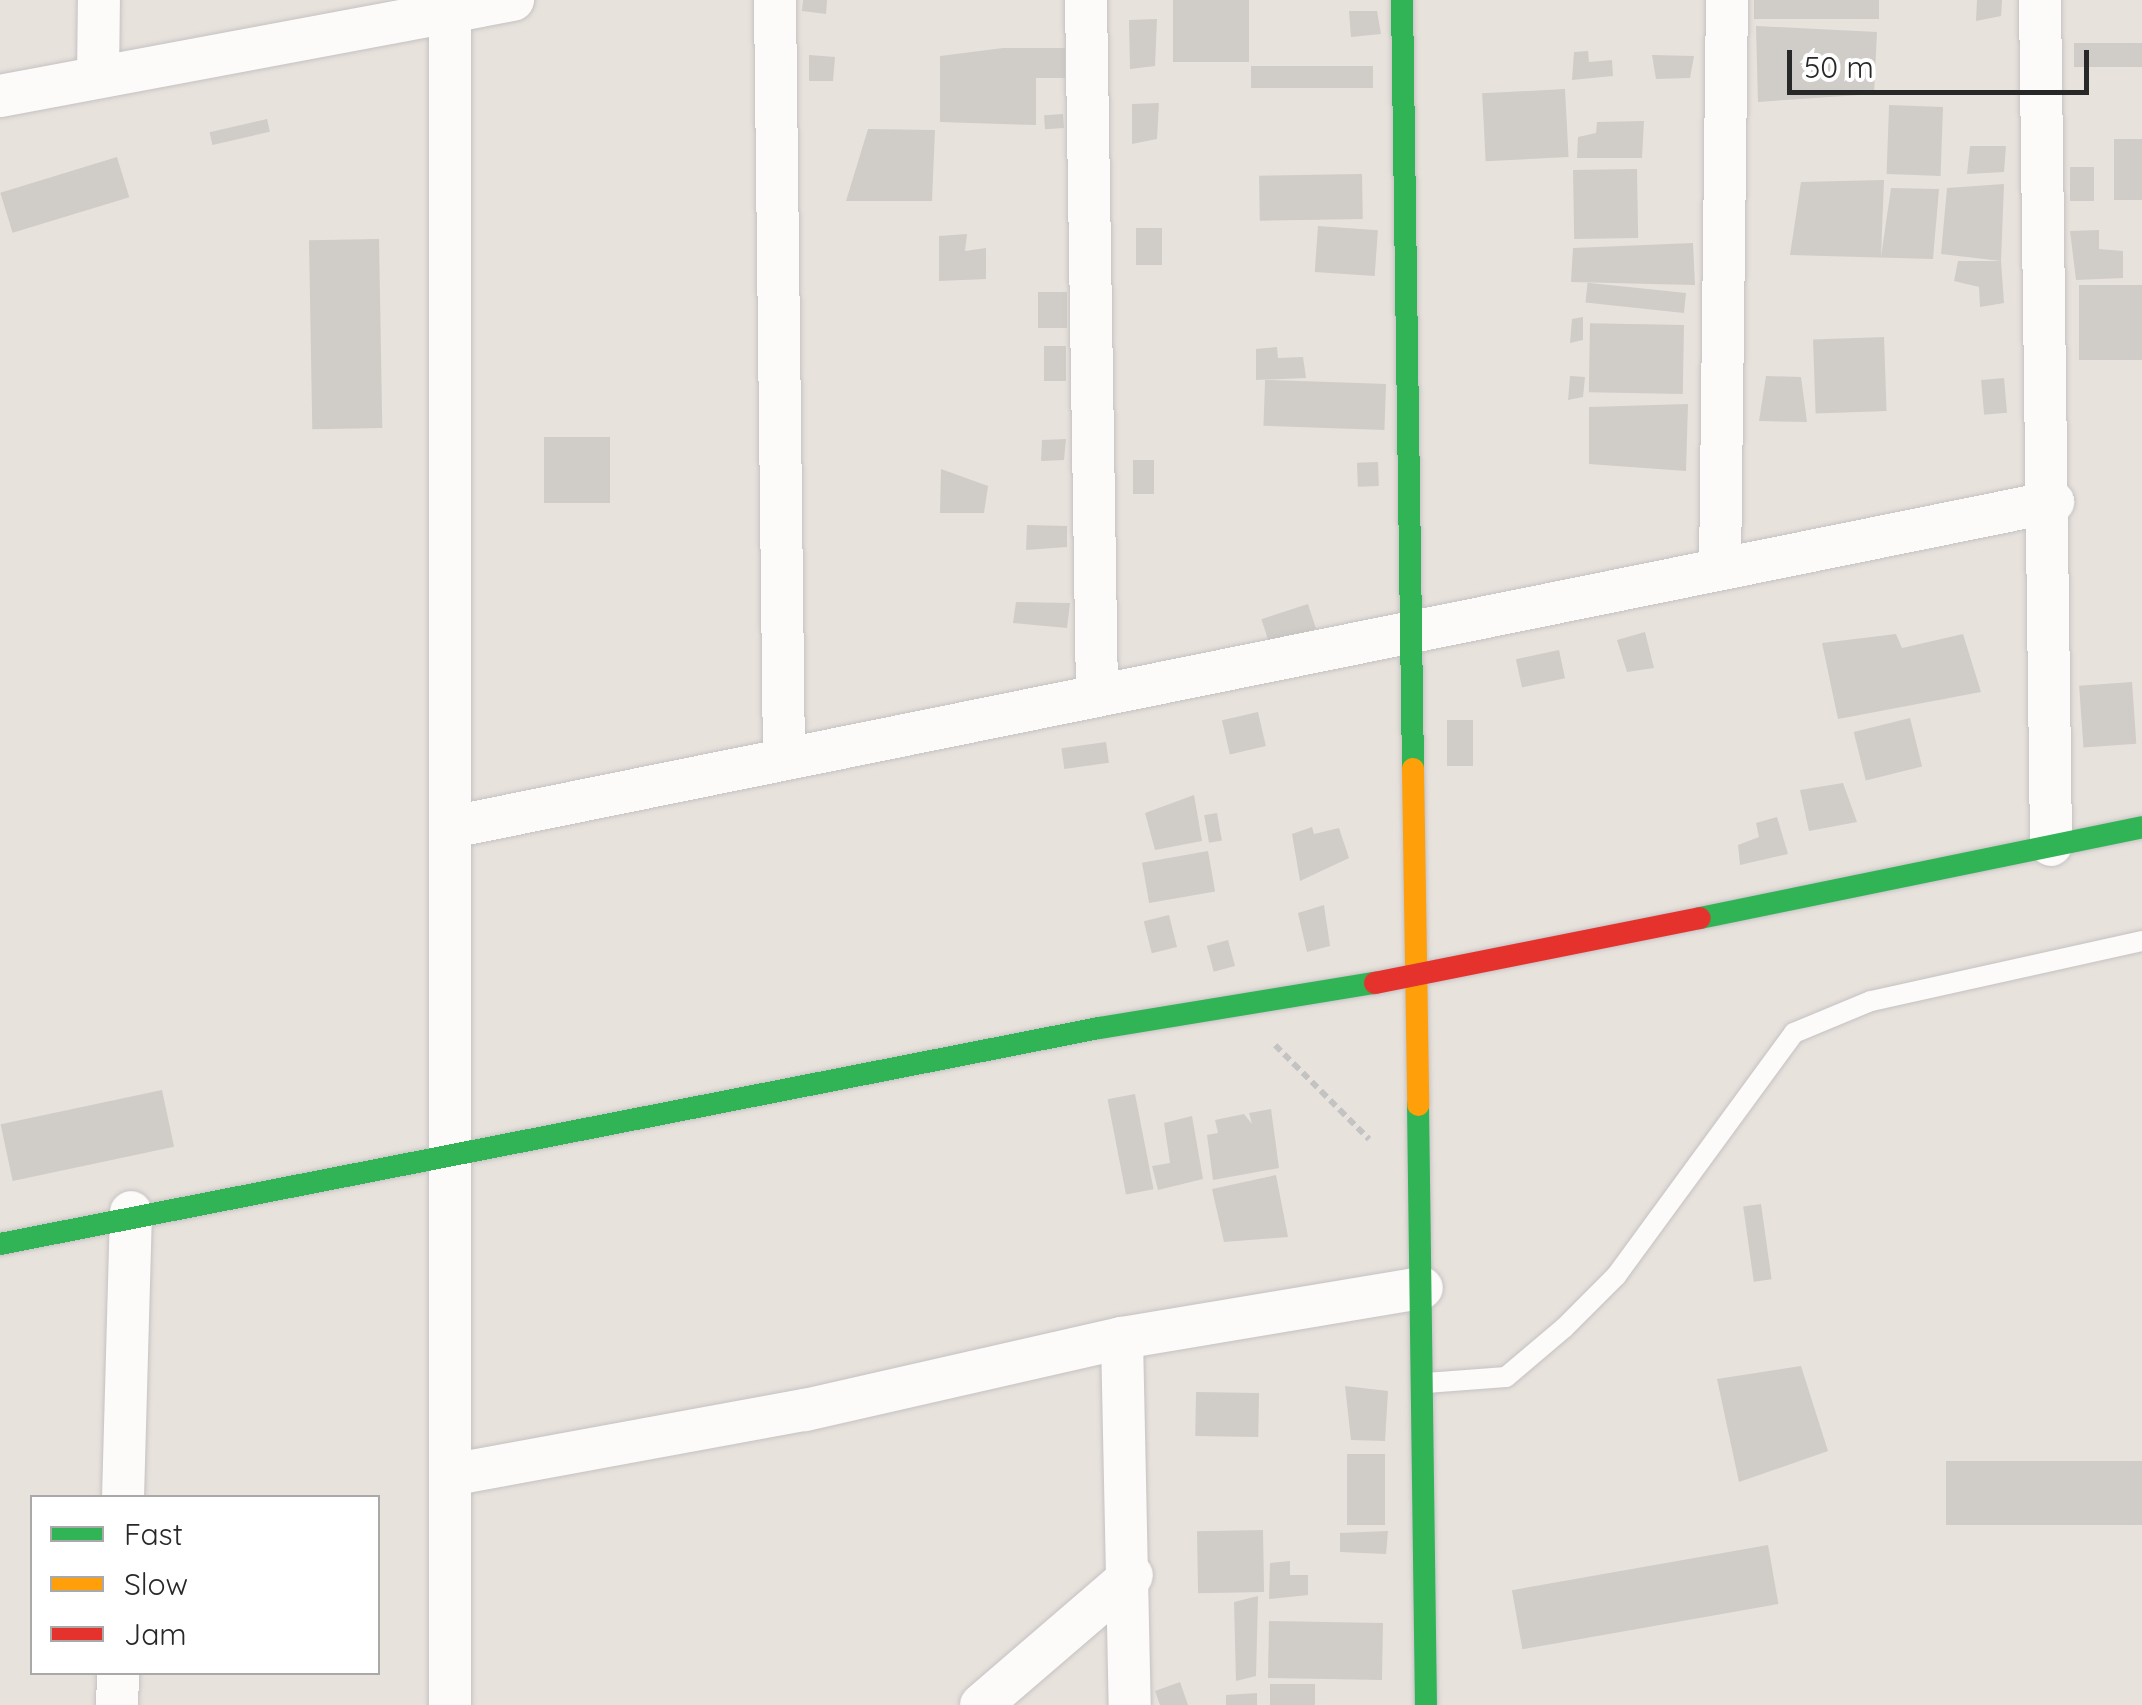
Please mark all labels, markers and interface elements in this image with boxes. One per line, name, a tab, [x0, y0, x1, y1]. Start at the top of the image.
scale bar	[1792, 30, 2094, 92]
text: 50 m	[1804, 48, 1874, 86]
legend	[30, 1495, 380, 1675]
text: Fast	[124, 1515, 183, 1553]
text: Slow	[124, 1565, 188, 1603]
text: Jam	[124, 1615, 187, 1653]

